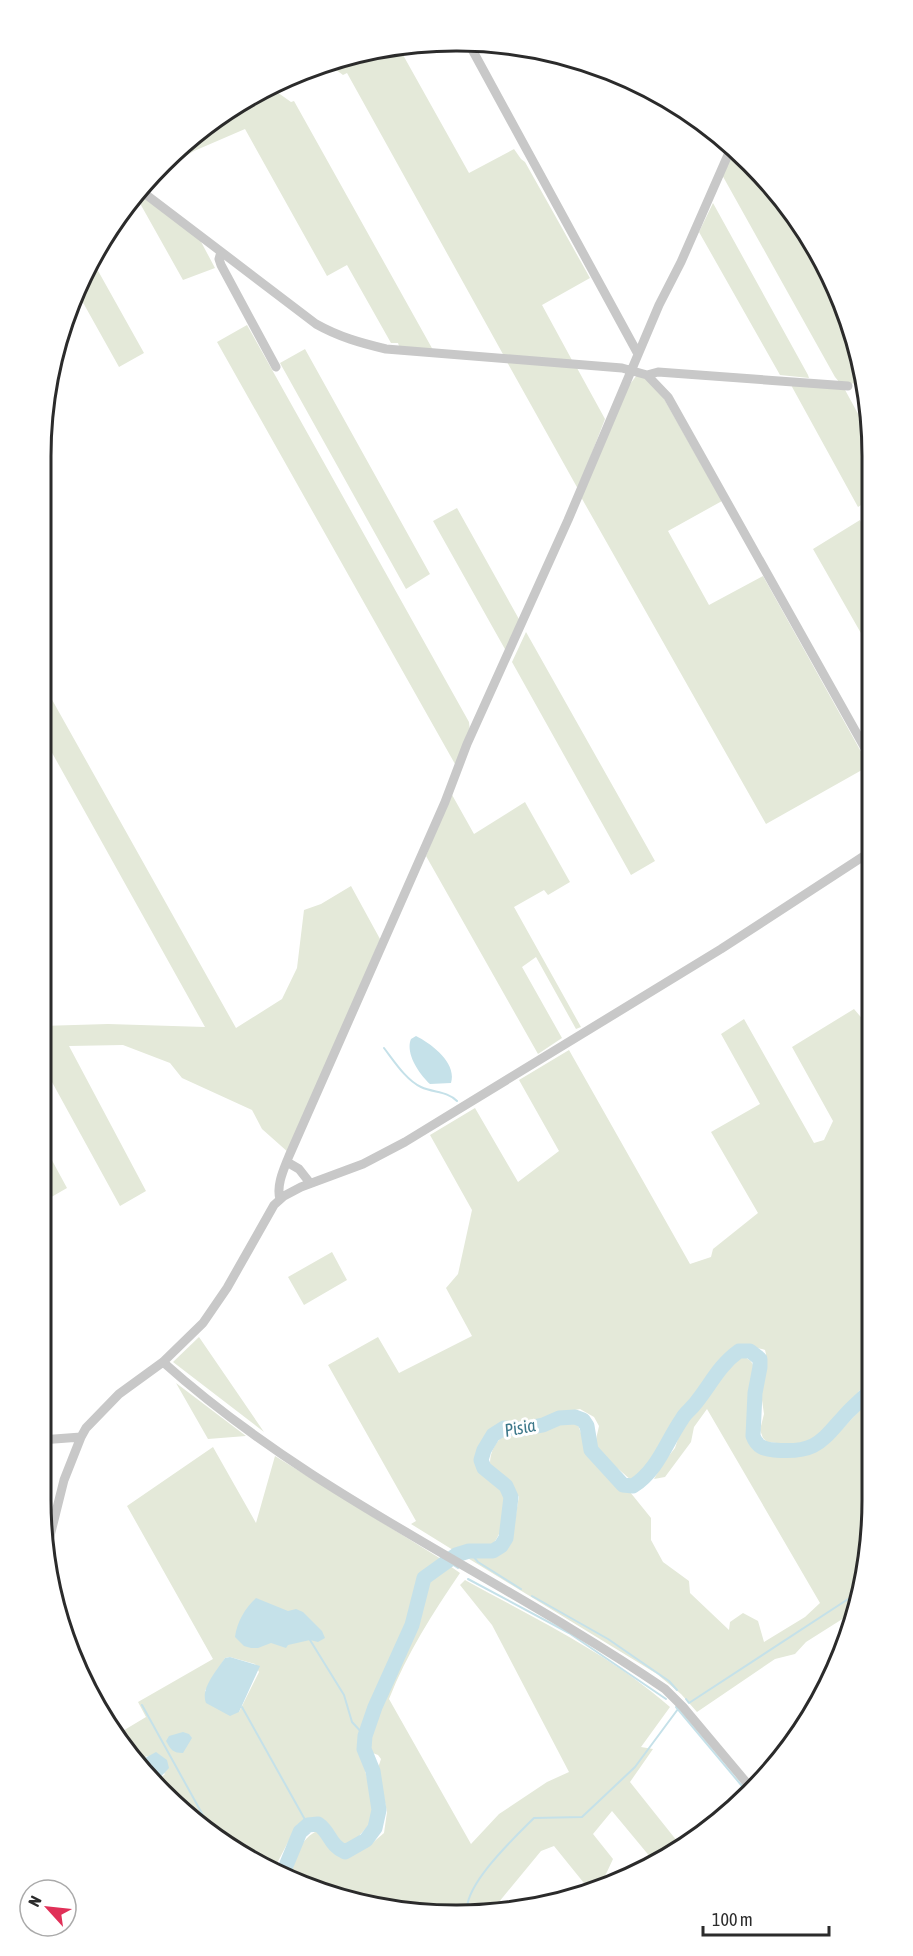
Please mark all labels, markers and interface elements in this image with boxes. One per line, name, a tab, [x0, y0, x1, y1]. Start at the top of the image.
water label: Pisia	[502, 1414, 538, 1441]
north arrow	[18, 1878, 78, 1938]
text: N	[24, 1893, 45, 1909]
scale bar	[703, 1899, 829, 1937]
text: 100 m	[712, 1909, 753, 1930]

